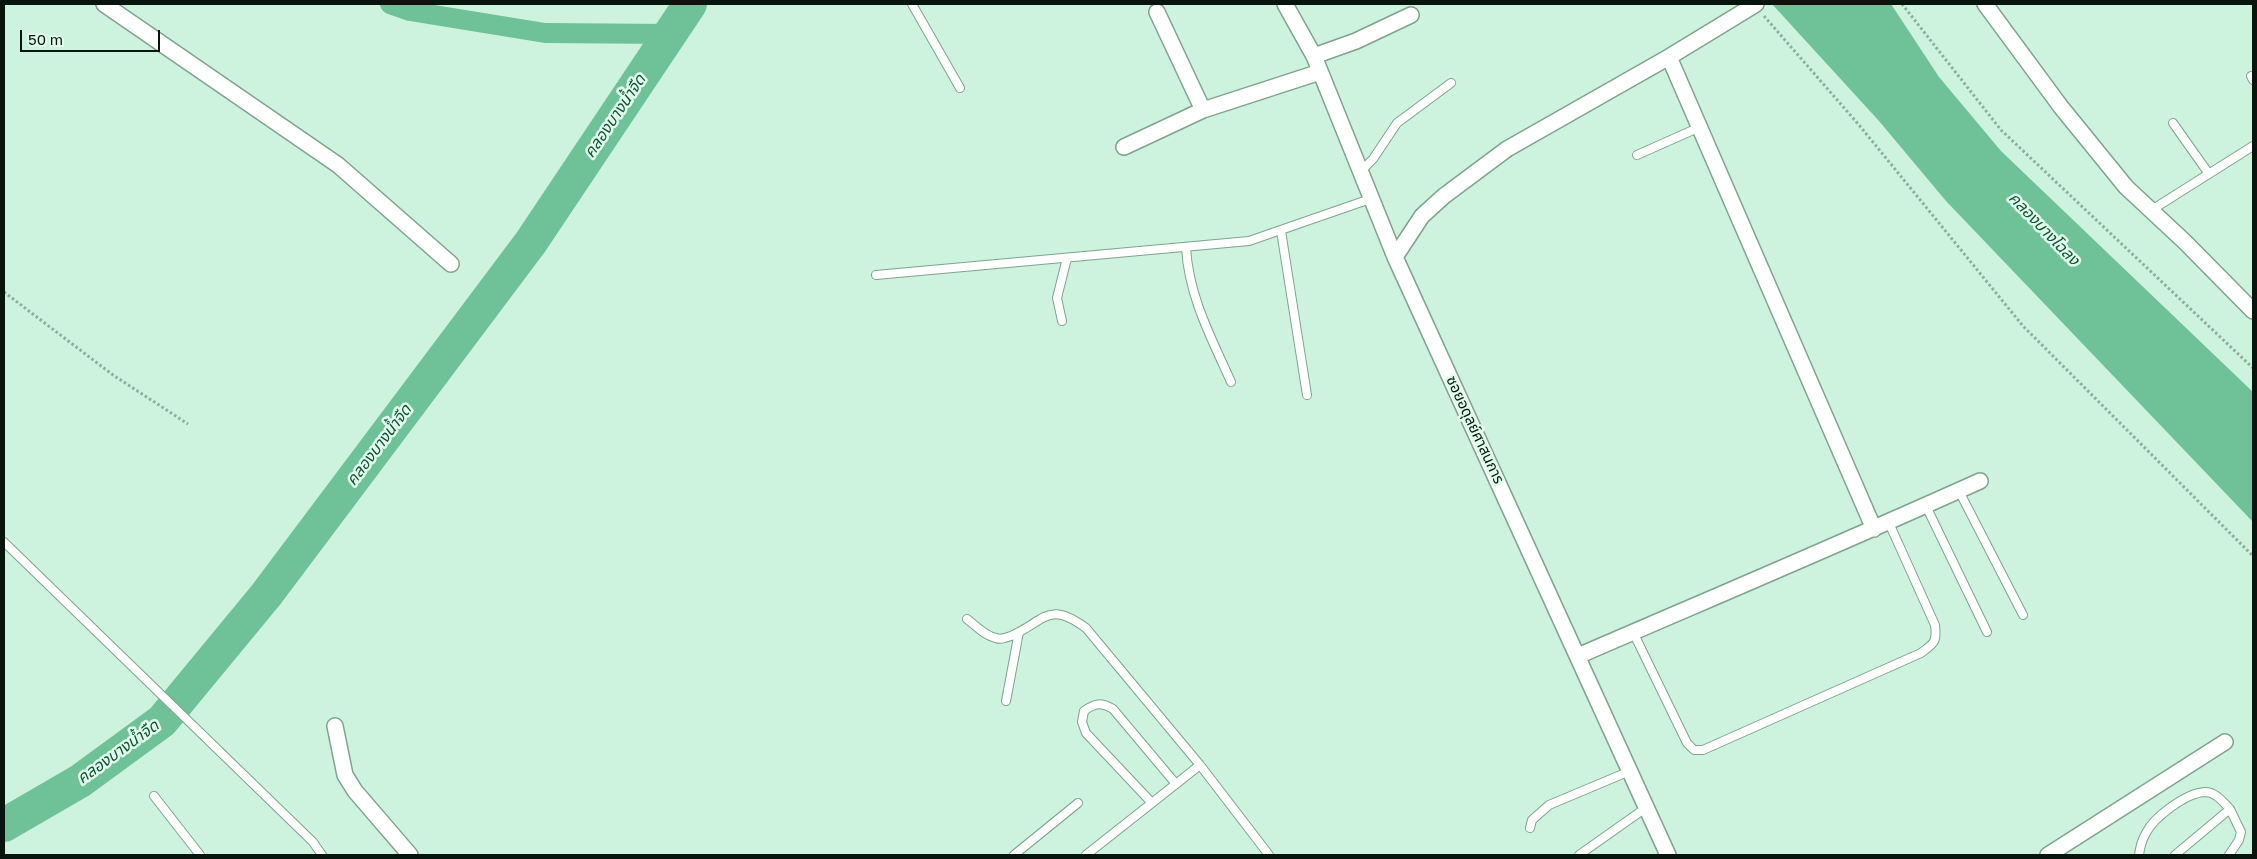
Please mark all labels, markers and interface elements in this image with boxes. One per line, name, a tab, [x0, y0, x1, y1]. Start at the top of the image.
scale bar	[22, 20, 162, 52]
text: 50 m	[28, 30, 63, 48]
water label: คลองบางน้ำจืด	[580, 71, 650, 161]
water label: คลองบางโฉลง	[2005, 189, 2083, 269]
street label: ซอยอดุลย์ศาสนการ	[1442, 373, 1508, 487]
water label: คลองบางน้ำจืด	[342, 401, 416, 489]
water label: คลองบางน้ำจืด	[73, 716, 163, 788]

